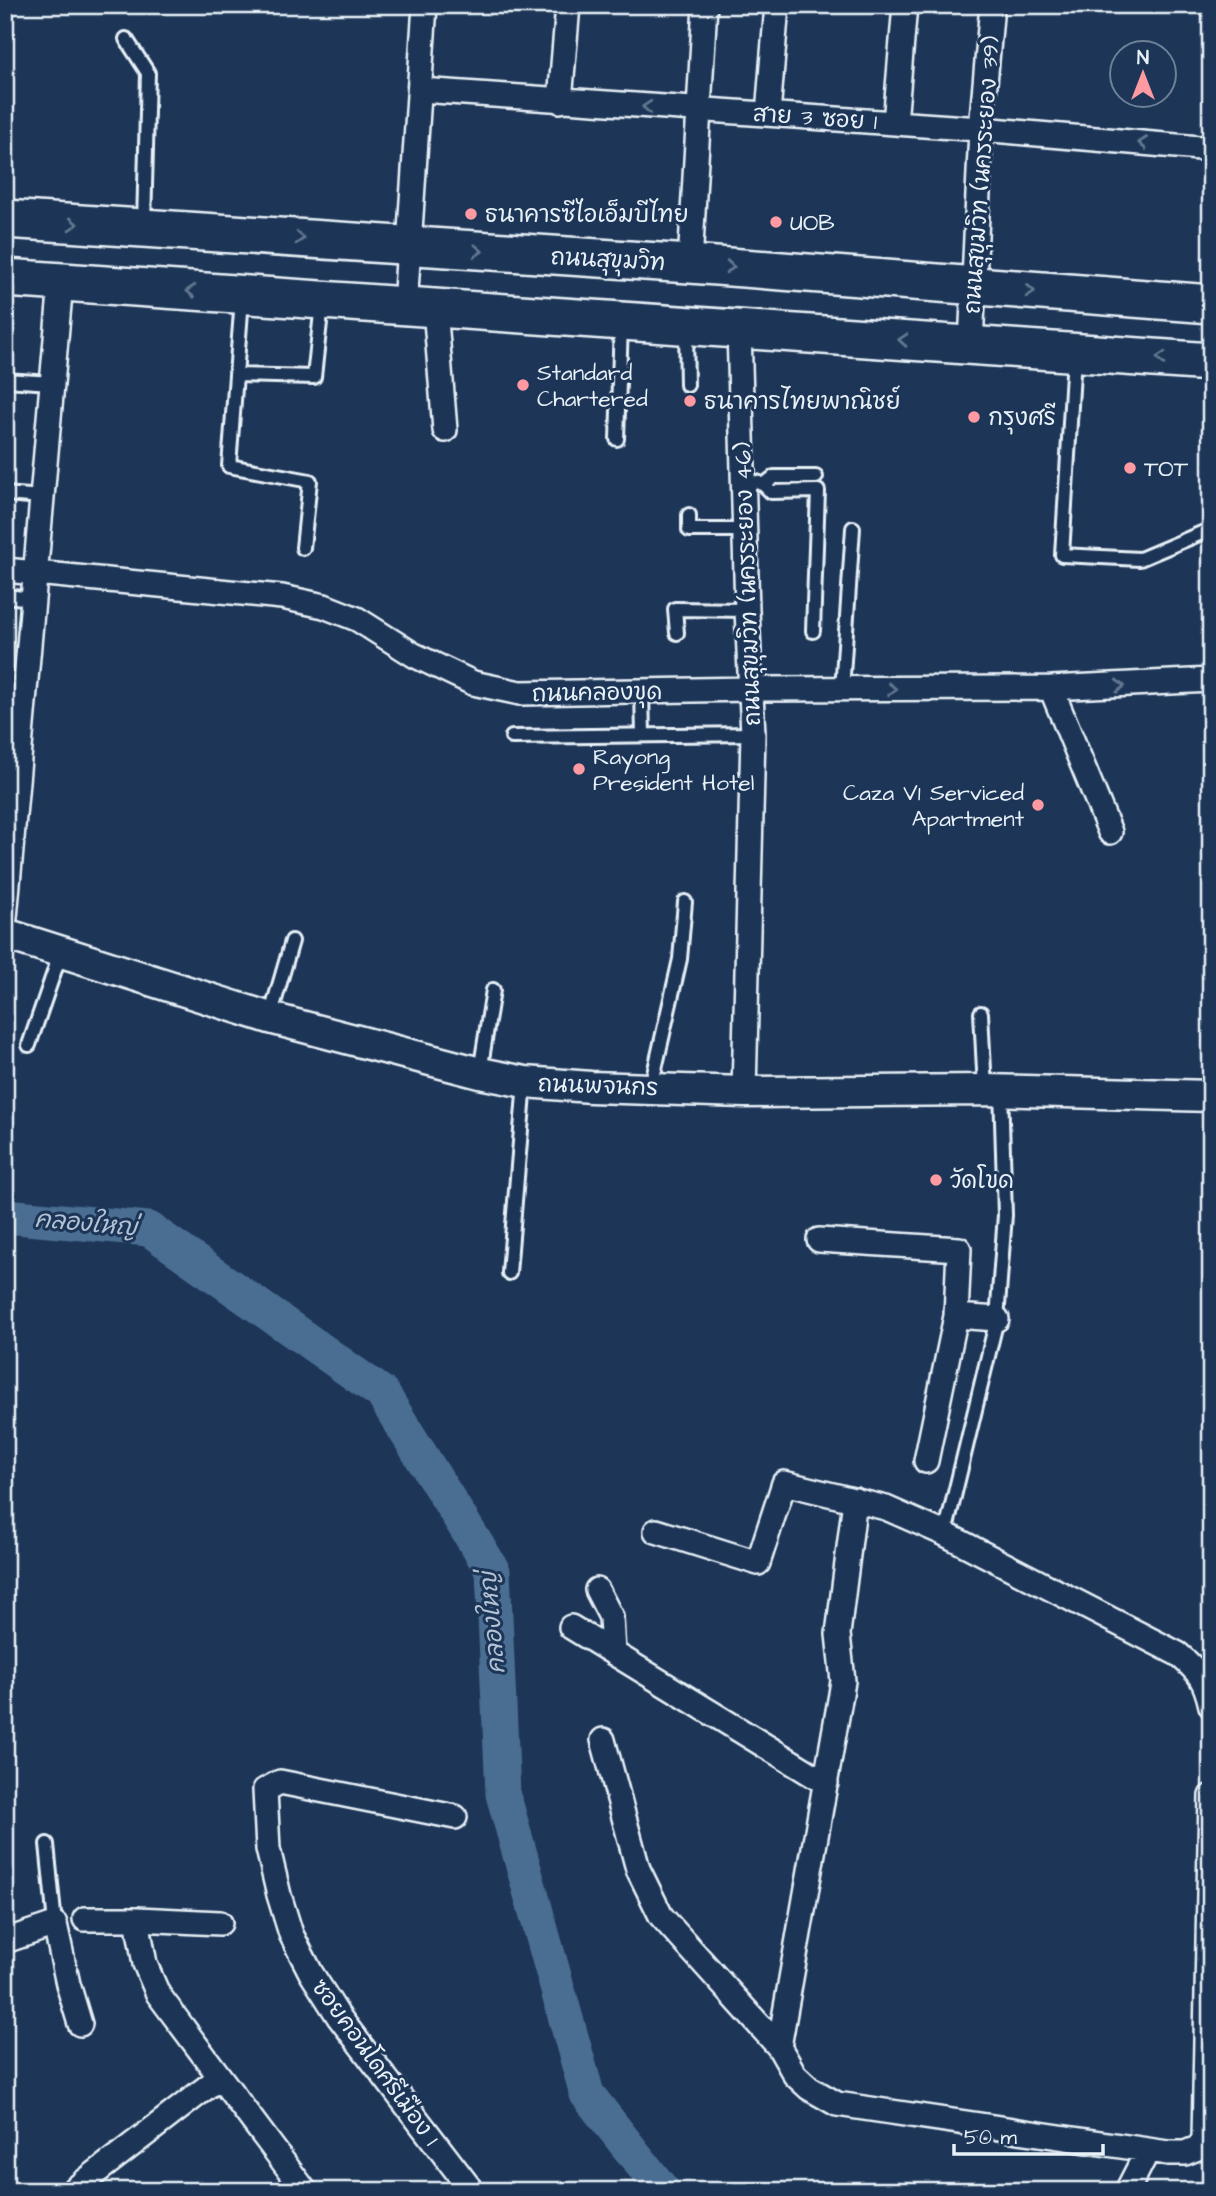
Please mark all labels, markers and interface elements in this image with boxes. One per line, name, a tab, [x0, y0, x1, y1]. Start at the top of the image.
street label: ถนนสุขุมวิท (นครระยอง 39)	[956, 35, 1009, 315]
north arrow	[1108, 38, 1178, 108]
text: N	[1137, 45, 1149, 72]
street label: สาย 3 ซอย 1	[752, 98, 878, 138]
one-way arrow	[641, 99, 652, 114]
one-way arrow	[1137, 136, 1148, 151]
place label: ธนาคารซีไอเอ็มบีไทย	[485, 198, 689, 231]
marker: ธนาคารซีไอเอ็มบีไทย	[463, 206, 479, 222]
place label: UOB	[790, 207, 835, 239]
marker: UOB	[768, 214, 784, 230]
one-way arrow	[68, 216, 79, 231]
one-way arrow	[295, 231, 306, 246]
street label: ถนนสุขุมวิท	[550, 241, 666, 280]
one-way arrow	[473, 244, 484, 259]
one-way arrow	[725, 259, 736, 274]
one-way arrow	[1025, 283, 1036, 298]
one-way arrow	[185, 284, 196, 299]
one-way arrow	[897, 333, 908, 348]
one-way arrow	[1155, 351, 1166, 366]
place label: Standard Chartered	[537, 357, 648, 415]
marker: Standard Chartered	[515, 377, 531, 393]
place label: ธนาคารไทยพาณิชย์	[704, 385, 901, 418]
marker: ธนาคารไทยพาณิชย์	[682, 393, 698, 409]
place label: กรุงศรี	[988, 402, 1056, 435]
marker: กรุงศรี	[966, 409, 982, 425]
street label: ถนนสุขุมวิท (นครระยอง 46)	[727, 441, 770, 726]
place label: TOT	[1144, 453, 1189, 485]
marker: TOT	[1122, 460, 1138, 476]
street label: ถนนคลองขุด	[532, 676, 662, 711]
one-way arrow	[1115, 678, 1126, 693]
one-way arrow	[887, 682, 898, 697]
place label: Rayong President Hotel	[593, 741, 754, 799]
marker: Rayong President Hotel	[571, 761, 587, 777]
place label: Caza V1 Serviced Apartment	[843, 777, 1025, 835]
marker: Caza V1 Serviced Apartment	[1030, 797, 1046, 813]
street label: ถนนพจนกร	[537, 1068, 659, 1104]
place label: วัดโขด	[950, 1164, 1014, 1197]
marker: วัดโขด	[928, 1172, 944, 1188]
water label: คลองใหญ่	[33, 1203, 143, 1246]
water label: คลองใหญ่	[471, 1566, 514, 1675]
street label: ซอยคอนโดศรีเมือง 1	[304, 1972, 447, 2153]
scale bar	[954, 2112, 1102, 2156]
text: 50 m	[964, 2123, 1018, 2152]

